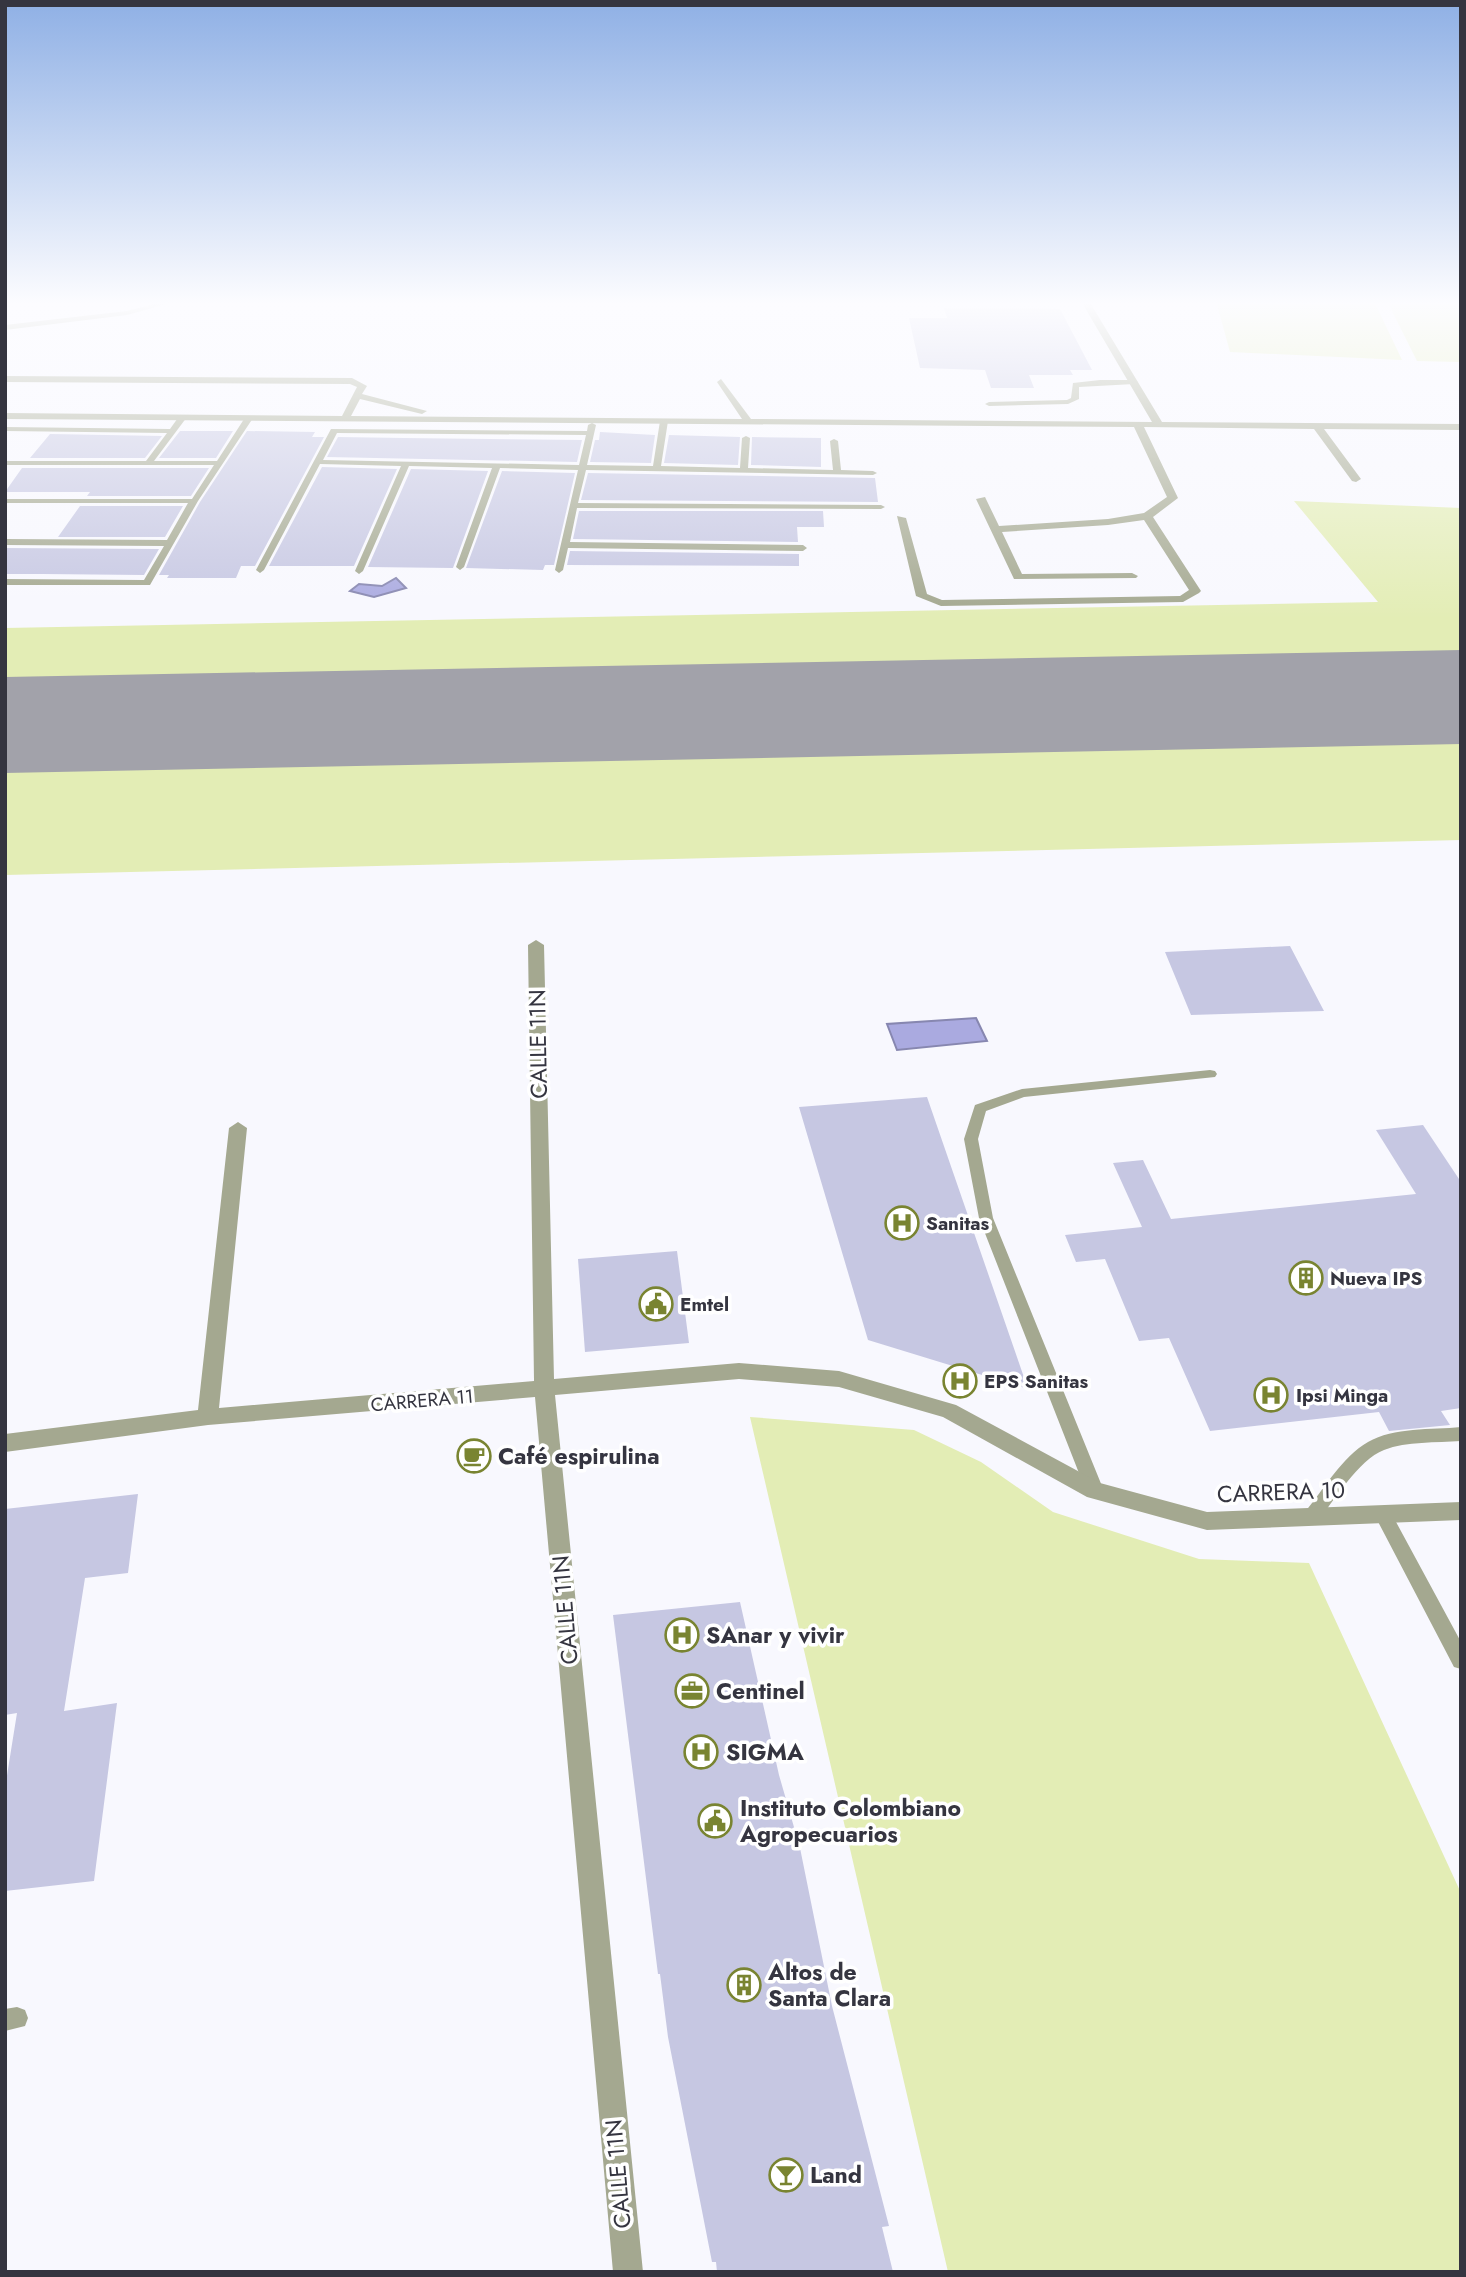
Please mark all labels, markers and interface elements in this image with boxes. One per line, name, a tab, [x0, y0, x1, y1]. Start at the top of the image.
street label: CALLE 11N	[520, 989, 556, 1099]
hospital icon: Sanitas	[883, 1204, 921, 1242]
place label: Sanitas	[926, 1210, 990, 1237]
building icon: Nueva IPS	[1287, 1259, 1325, 1297]
place label: Nueva IPS	[1330, 1265, 1422, 1292]
public building icon: Emtel	[637, 1285, 675, 1323]
place label: Emtel	[680, 1291, 729, 1318]
hospital icon: EPS Sanitas	[941, 1362, 979, 1400]
place label: EPS Sanitas	[984, 1368, 1088, 1395]
hospital icon: Ipsi Minga	[1252, 1376, 1290, 1414]
place label: Ipsi Minga	[1296, 1382, 1388, 1409]
street label: CARRERA 11	[370, 1383, 475, 1418]
cafe icon: Café espirulina	[455, 1437, 493, 1475]
place label: Café espirulina	[498, 1439, 660, 1473]
street label: CARRERA 10	[1216, 1473, 1346, 1511]
street label: CALLE 11N	[543, 1554, 587, 1666]
hospital icon: SAnar y vivir	[663, 1616, 701, 1654]
place label: SAnar y vivir	[706, 1618, 845, 1652]
office icon: Centinel	[673, 1672, 711, 1710]
place label: Centinel	[716, 1674, 805, 1708]
hospital icon: SIGMA	[682, 1733, 720, 1771]
place label: SIGMA	[726, 1735, 804, 1769]
place label: Instituto Colombiano Agropecuarios	[739, 1791, 961, 1851]
public building icon: Instituto Colombiano Agropecuarios	[696, 1802, 734, 1840]
place label: Altos de Santa Clara	[767, 1955, 891, 2015]
building icon: Altos de Santa Clara	[725, 1966, 763, 2004]
street label: CALLE 11N	[596, 2118, 640, 2230]
bar icon: Land	[767, 2156, 805, 2194]
place label: Land	[810, 2158, 862, 2192]

